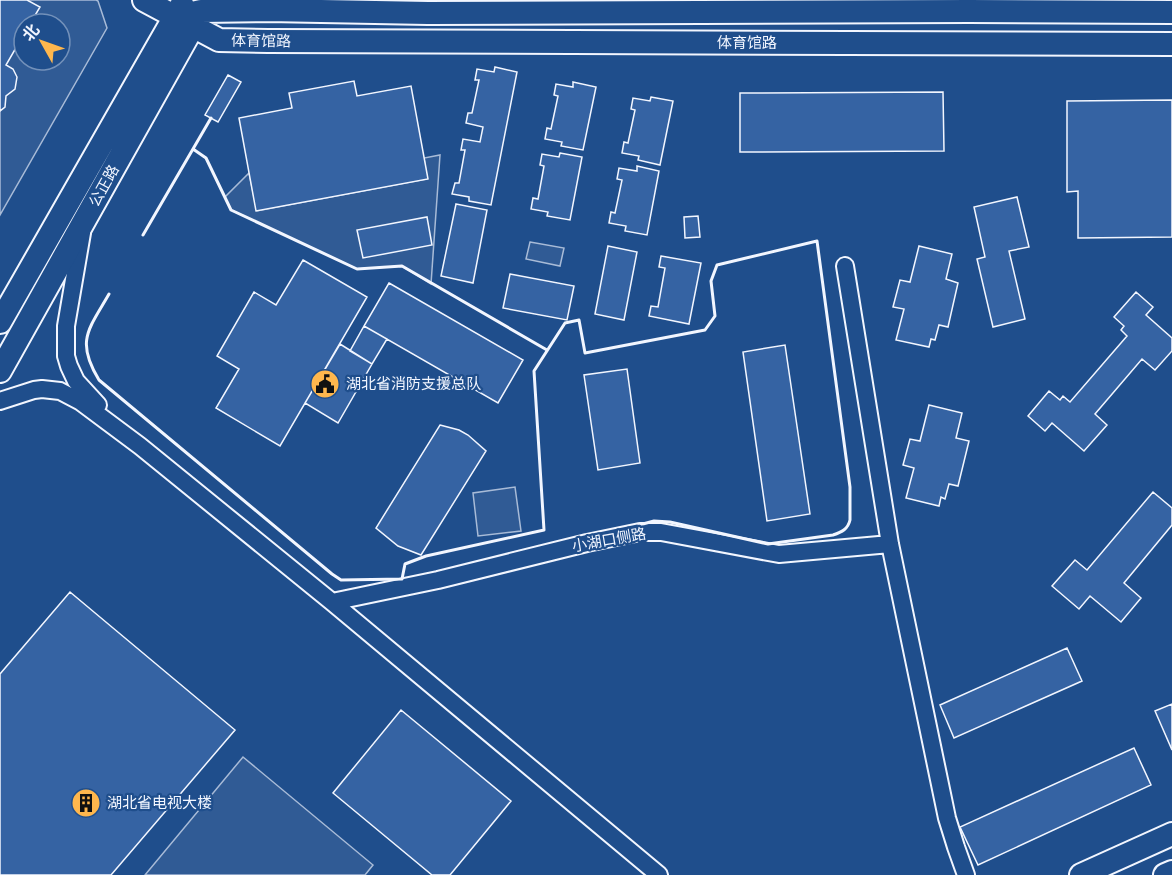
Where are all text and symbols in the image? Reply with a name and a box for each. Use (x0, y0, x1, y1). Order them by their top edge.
north arrow (12, 12, 72, 72)
text: 北 (18, 20, 44, 46)
street label: 体育馆路 (231, 30, 291, 52)
street label: 体育馆路 (717, 33, 777, 53)
street label: 公正路 (84, 161, 124, 211)
public building icon: 湖北省消防支援总队 (309, 368, 341, 400)
place label: 湖北省消防支援总队 (346, 374, 481, 394)
street label: 小湖口侧路 (570, 524, 648, 556)
building icon: 湖北省电视大楼 (70, 787, 102, 819)
place label: 湖北省电视大楼 (107, 793, 212, 813)

